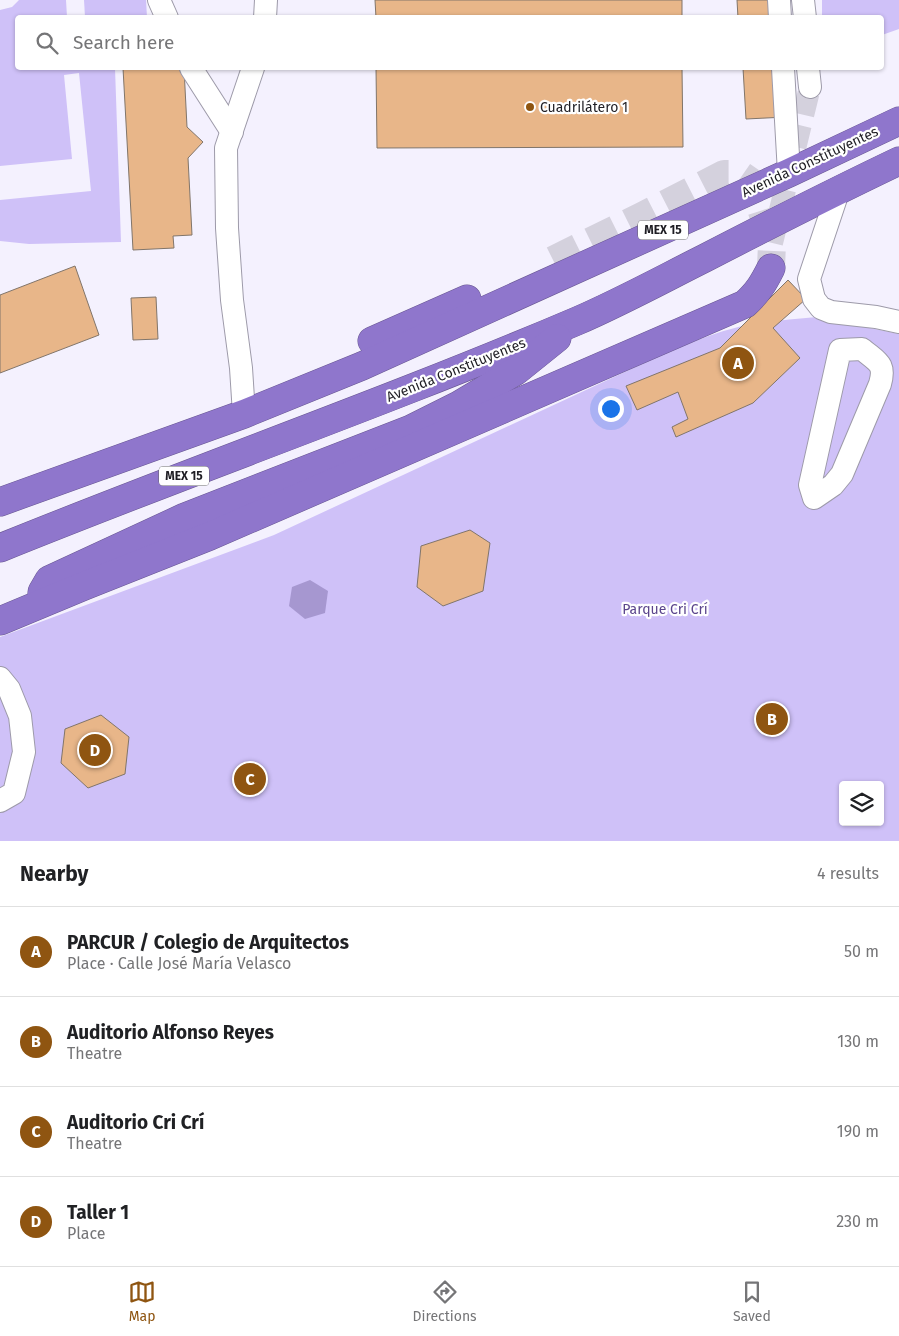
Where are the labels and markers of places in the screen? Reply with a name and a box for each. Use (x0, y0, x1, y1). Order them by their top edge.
place label: Cuadrilátero 1 (540, 99, 628, 116)
marker: Cuadrilátero 1 (524, 101, 536, 113)
pin: A (722, 344, 754, 382)
pin: B (756, 700, 788, 738)
pin: D (79, 731, 111, 769)
pin: C (234, 760, 266, 798)

